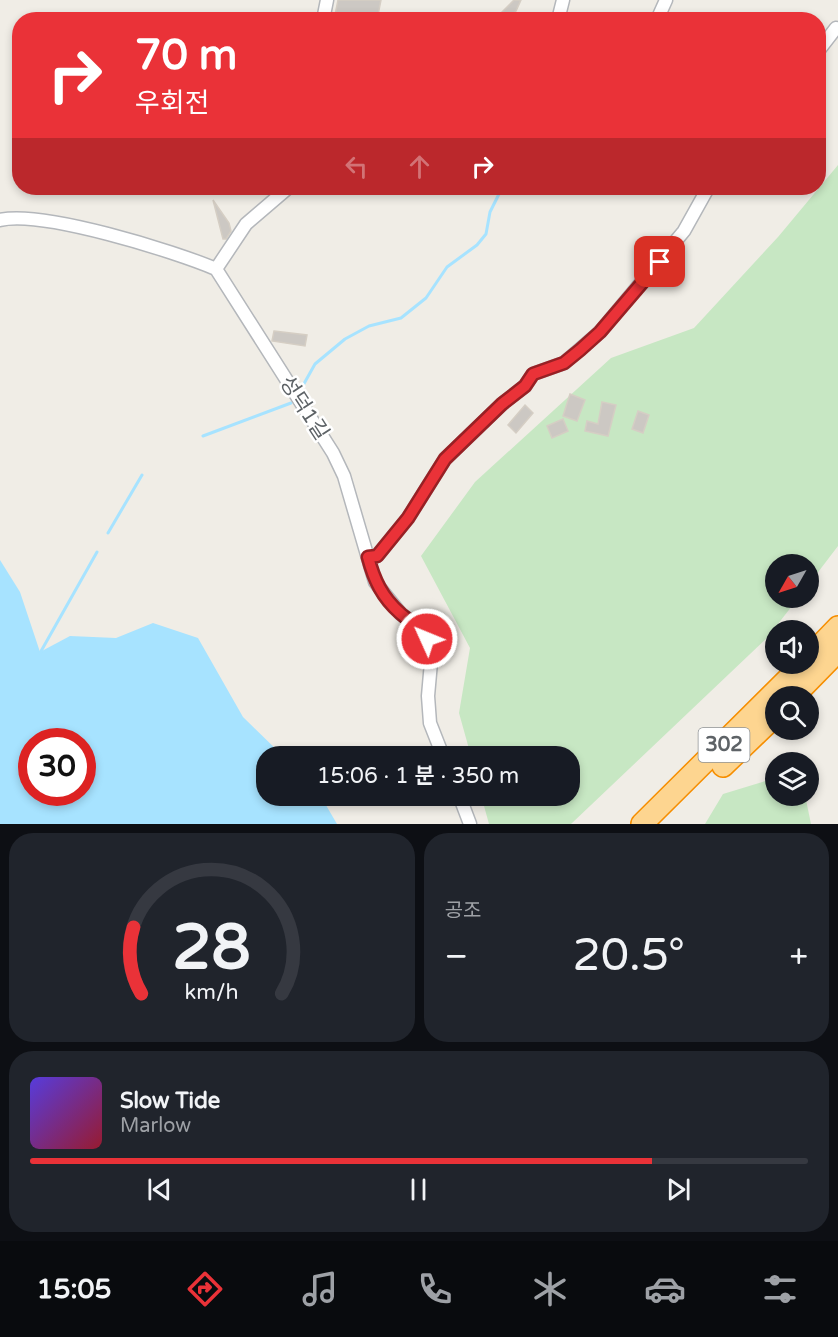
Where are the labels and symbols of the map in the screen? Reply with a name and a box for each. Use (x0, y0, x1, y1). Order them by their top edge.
pin (634, 236, 685, 287)
street label: 성덕1길 (274, 371, 334, 445)
north arrow (765, 554, 819, 608)
position arrow (395, 607, 459, 671)
speed limit sign: 30 (18, 728, 96, 806)
road number: 302 (698, 728, 750, 762)

